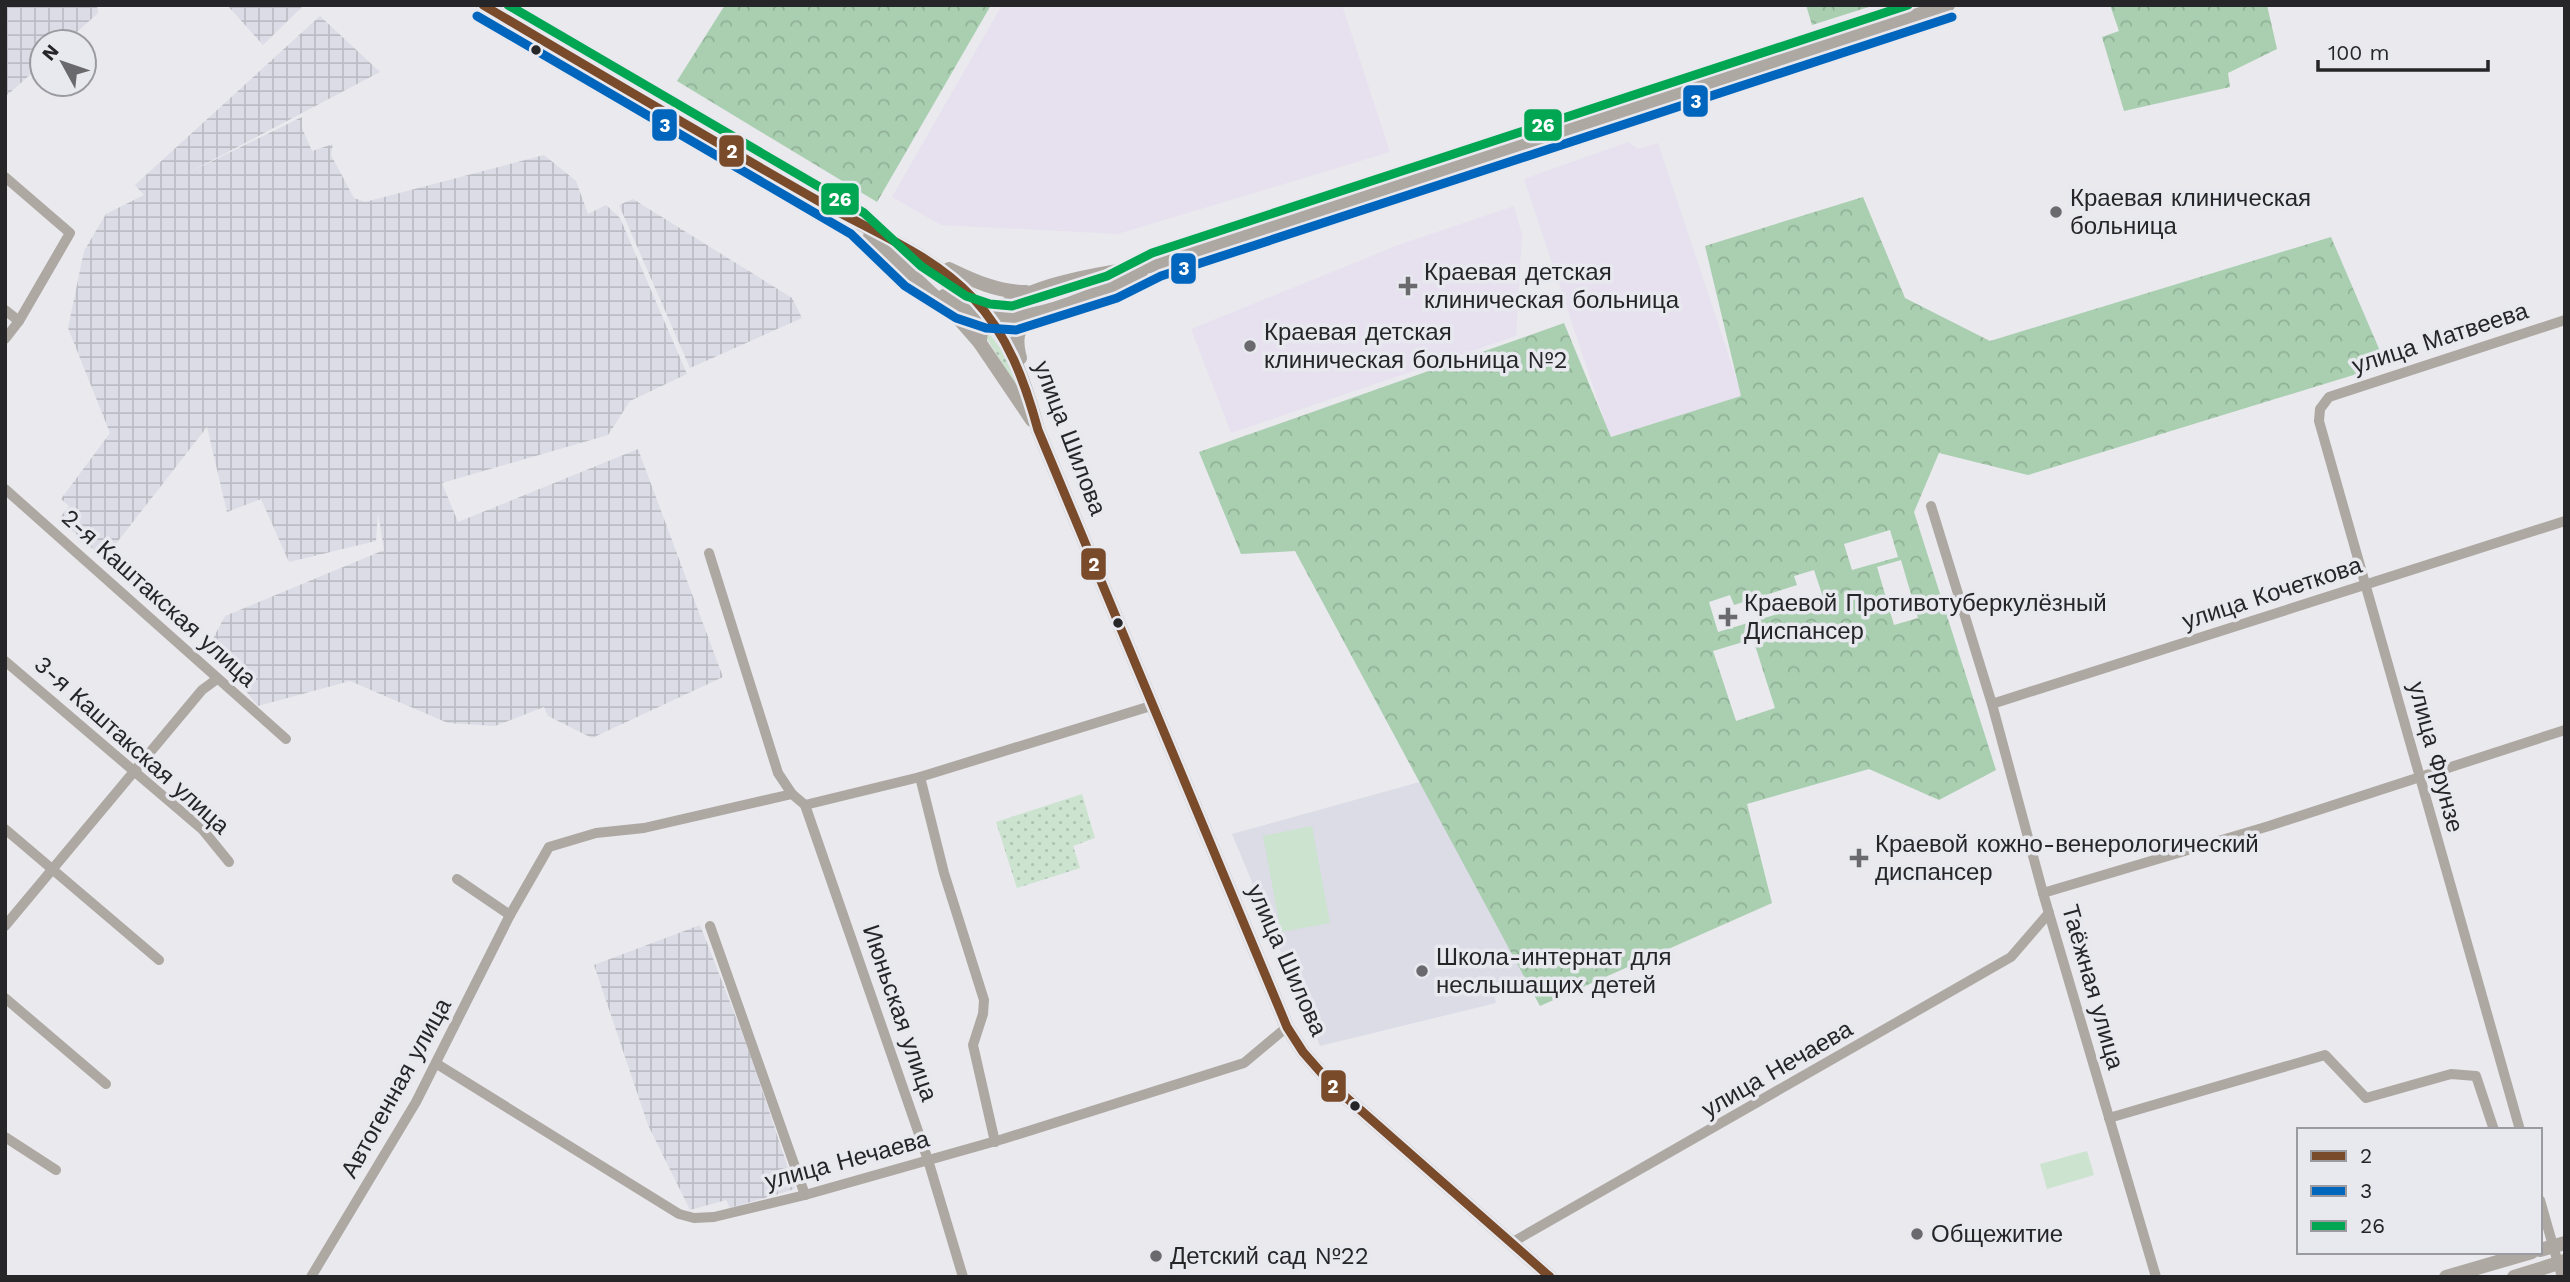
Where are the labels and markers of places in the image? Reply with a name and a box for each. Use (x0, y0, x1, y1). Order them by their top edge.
unlabelled marker (529, 43, 543, 57)
place label: Краевая клиническая больница (2070, 184, 2311, 240)
marker: Краевая клиническая больница (2048, 204, 2064, 220)
place label: Краевая детская клиническая больница (1424, 258, 1680, 314)
marker: Краевая детская клиническая больница (1398, 276, 1418, 296)
place label: Краевая детская клиническая больница №2 (1264, 318, 1568, 374)
marker: Краевая детская клиническая больница №2 (1242, 338, 1258, 354)
place label: Краевой Противотуберкулёзный Диспансер (1744, 589, 2107, 645)
marker: Краевой Противотуберкулёзный Диспансер (1718, 607, 1738, 627)
unlabelled marker (1111, 616, 1125, 630)
place label: Краевой кожно-венерологический диспансер (1875, 830, 2259, 886)
marker: Краевой кожно-венерологический диспансер (1849, 848, 1869, 868)
place label: Школа-интернат для неслышащих детей (1436, 943, 1672, 999)
marker: Школа-интернат для неслышащих детей (1414, 963, 1430, 979)
unlabelled marker (1348, 1099, 1362, 1113)
place label: Общежитие (1931, 1220, 2063, 1248)
marker: Общежитие (1909, 1226, 1925, 1242)
place label: Детский сад №22 (1170, 1242, 1369, 1270)
marker: Детский сад №22 (1148, 1248, 1164, 1264)

